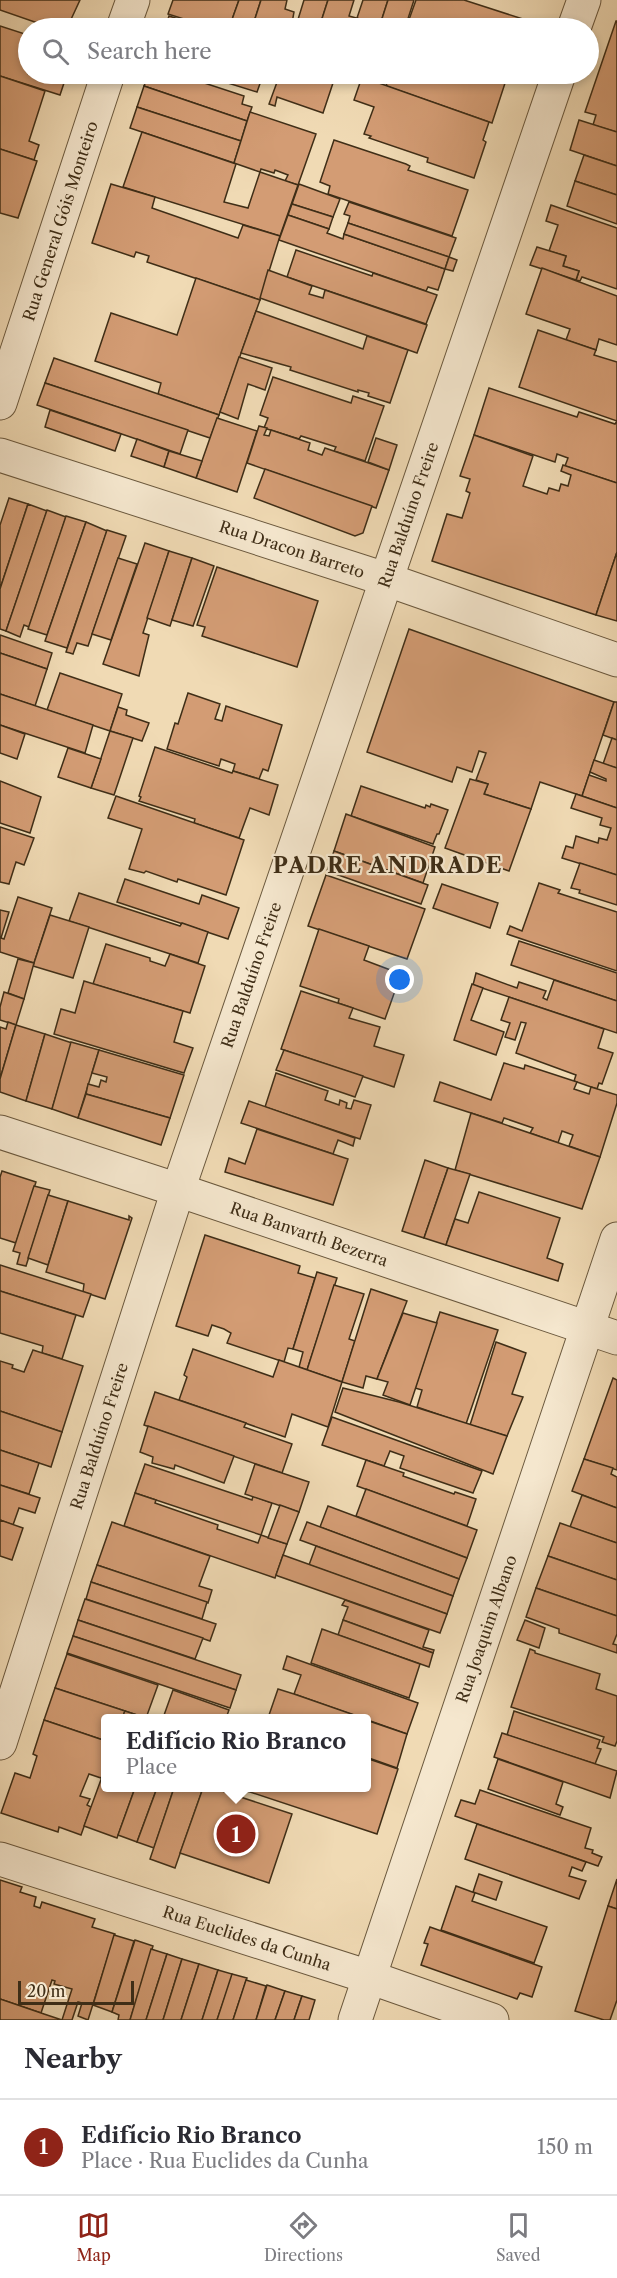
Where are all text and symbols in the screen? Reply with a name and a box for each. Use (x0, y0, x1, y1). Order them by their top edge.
search box (18, 18, 599, 84)
icon: search (39, 35, 72, 68)
text: Search here (87, 38, 212, 65)
street label: Rua General Góis Monteiro (18, 118, 102, 324)
street label: Rua Balduíno Freire (374, 439, 442, 591)
street label: Rua Dracon Barreto (217, 516, 368, 582)
district label: PADRE ANDRADE (273, 852, 503, 879)
street label: Rua Balduíno Freire (217, 899, 285, 1051)
your location (385, 965, 414, 994)
street label: Rua Banvarth Bezerra (227, 1198, 391, 1271)
street label: Rua Balduíno Freire (66, 1360, 132, 1512)
street label: Rua Joaquim Albano (451, 1552, 521, 1706)
popup (101, 1714, 371, 1792)
text: Edifício Rio Branco (126, 1728, 346, 1755)
text: Place (126, 1755, 177, 1779)
pin: 1 (216, 1812, 256, 1856)
street label: Rua Euclides da Cunha (160, 1901, 334, 1975)
scale bar (18, 1978, 134, 2006)
text: 20 m (27, 1981, 66, 2001)
text: Nearby (24, 2043, 122, 2075)
text: Edifício Rio Branco (81, 2122, 301, 2149)
text: 1 (39, 2135, 48, 2159)
text: 150 m (537, 2135, 593, 2159)
text: Place · Rua Euclides da Cunha (81, 2149, 368, 2173)
tab: Map (77, 2209, 111, 2265)
tab: Directions (264, 2209, 343, 2265)
tab: Saved (496, 2209, 540, 2265)

